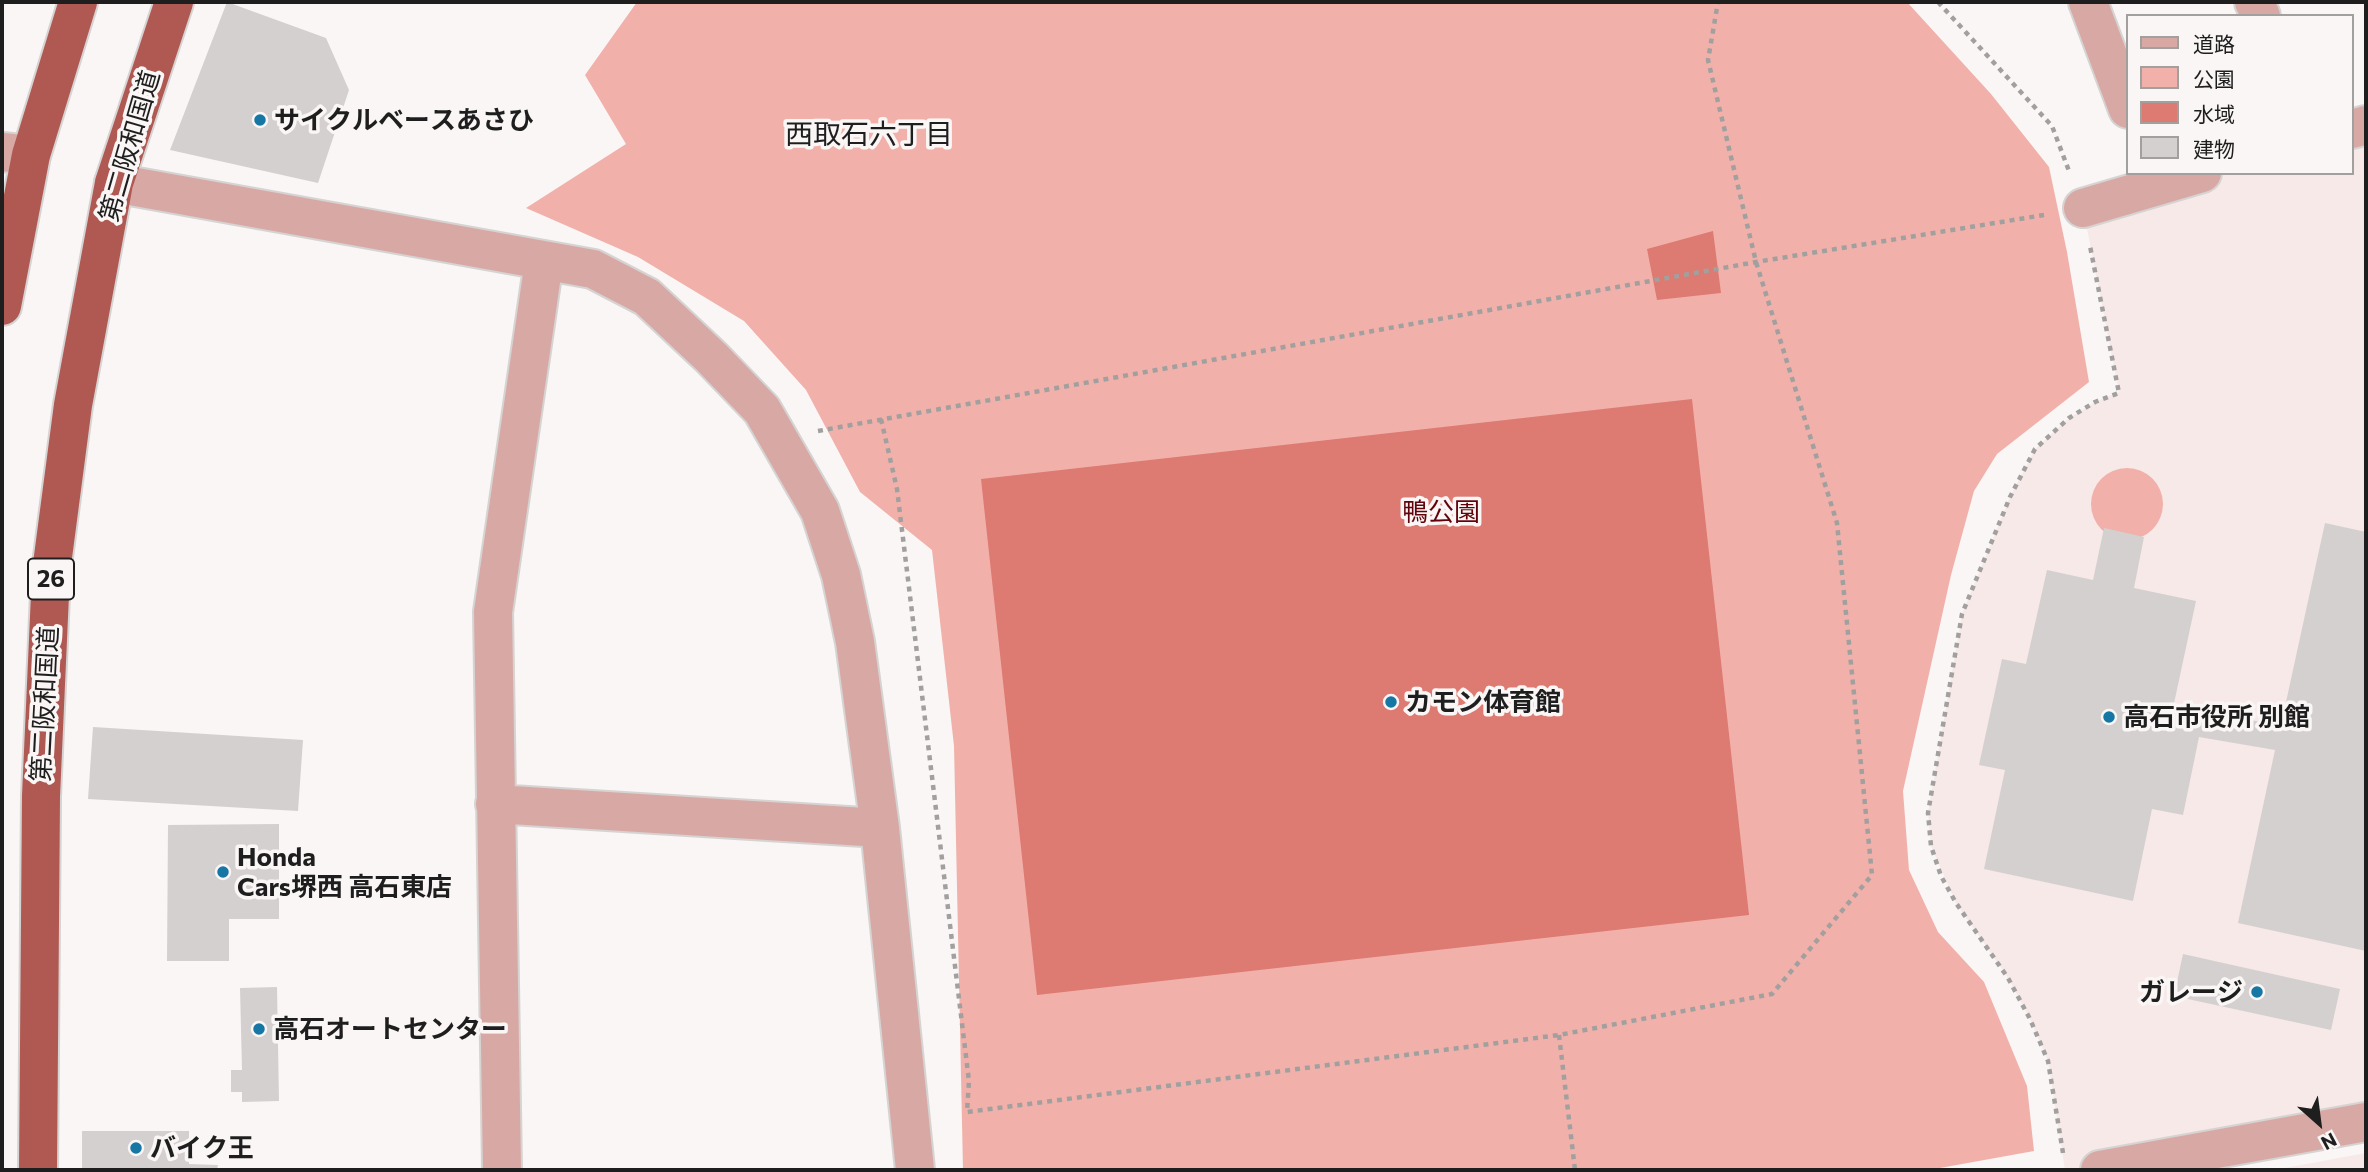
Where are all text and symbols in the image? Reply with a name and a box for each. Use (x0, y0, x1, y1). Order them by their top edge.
legend (2126, 14, 2354, 175)
text: 道路 (2193, 31, 2235, 56)
text: 公園 (2193, 66, 2235, 91)
street label: 第二阪和国道 (94, 67, 166, 225)
text: 水域 (2193, 101, 2235, 126)
place label: サイクルベースあさひ (274, 104, 534, 136)
marker: サイクルベースあさひ (252, 112, 268, 128)
district label: 西取石六丁目 (785, 118, 953, 152)
text: 建物 (2193, 136, 2235, 161)
park label: 鴨公園 (1402, 496, 1480, 528)
road number: 26 (28, 558, 74, 600)
street label: 第二阪和国道 (25, 625, 65, 783)
place label: カモン体育館 (1405, 686, 1561, 718)
marker: カモン体育館 (1383, 694, 1399, 710)
place label: 高石市役所 別館 (2123, 701, 2310, 733)
marker: 高石市役所 別館 (2101, 709, 2117, 725)
place label: Honda Cars堺西 高石東店 (237, 841, 452, 903)
marker: Honda Cars堺西 高石東店 (215, 864, 231, 880)
place label: ガレージ (2139, 976, 2243, 1008)
marker: ガレージ (2249, 984, 2265, 1000)
place label: 高石オートセンター (273, 1013, 507, 1045)
marker: 高石オートセンター (251, 1021, 267, 1037)
north arrow (2284, 1088, 2354, 1158)
text: N (2317, 1128, 2341, 1155)
place label: バイク王 (150, 1132, 254, 1164)
marker: バイク王 (128, 1140, 144, 1156)

